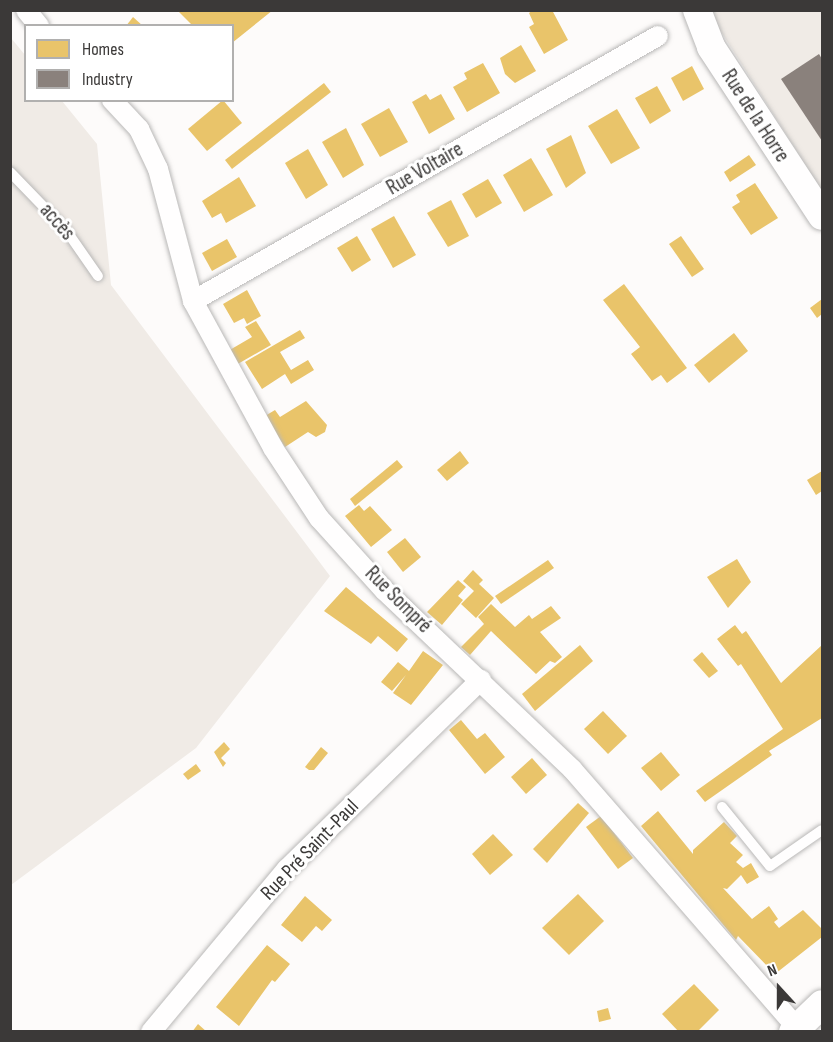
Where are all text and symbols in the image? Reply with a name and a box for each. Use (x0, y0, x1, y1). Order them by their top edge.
legend (24, 24, 234, 102)
text: Homes (82, 39, 124, 60)
street label: Rue de la Horre (716, 65, 794, 167)
text: Industry (82, 69, 133, 90)
street label: Rue Voltaire (382, 137, 468, 201)
street label: accès (34, 198, 80, 246)
street label: Rue Sompré (359, 561, 437, 639)
street label: Rue Pré Saint-Paul (256, 794, 364, 906)
north arrow (749, 958, 809, 1018)
text: N (765, 960, 780, 981)

